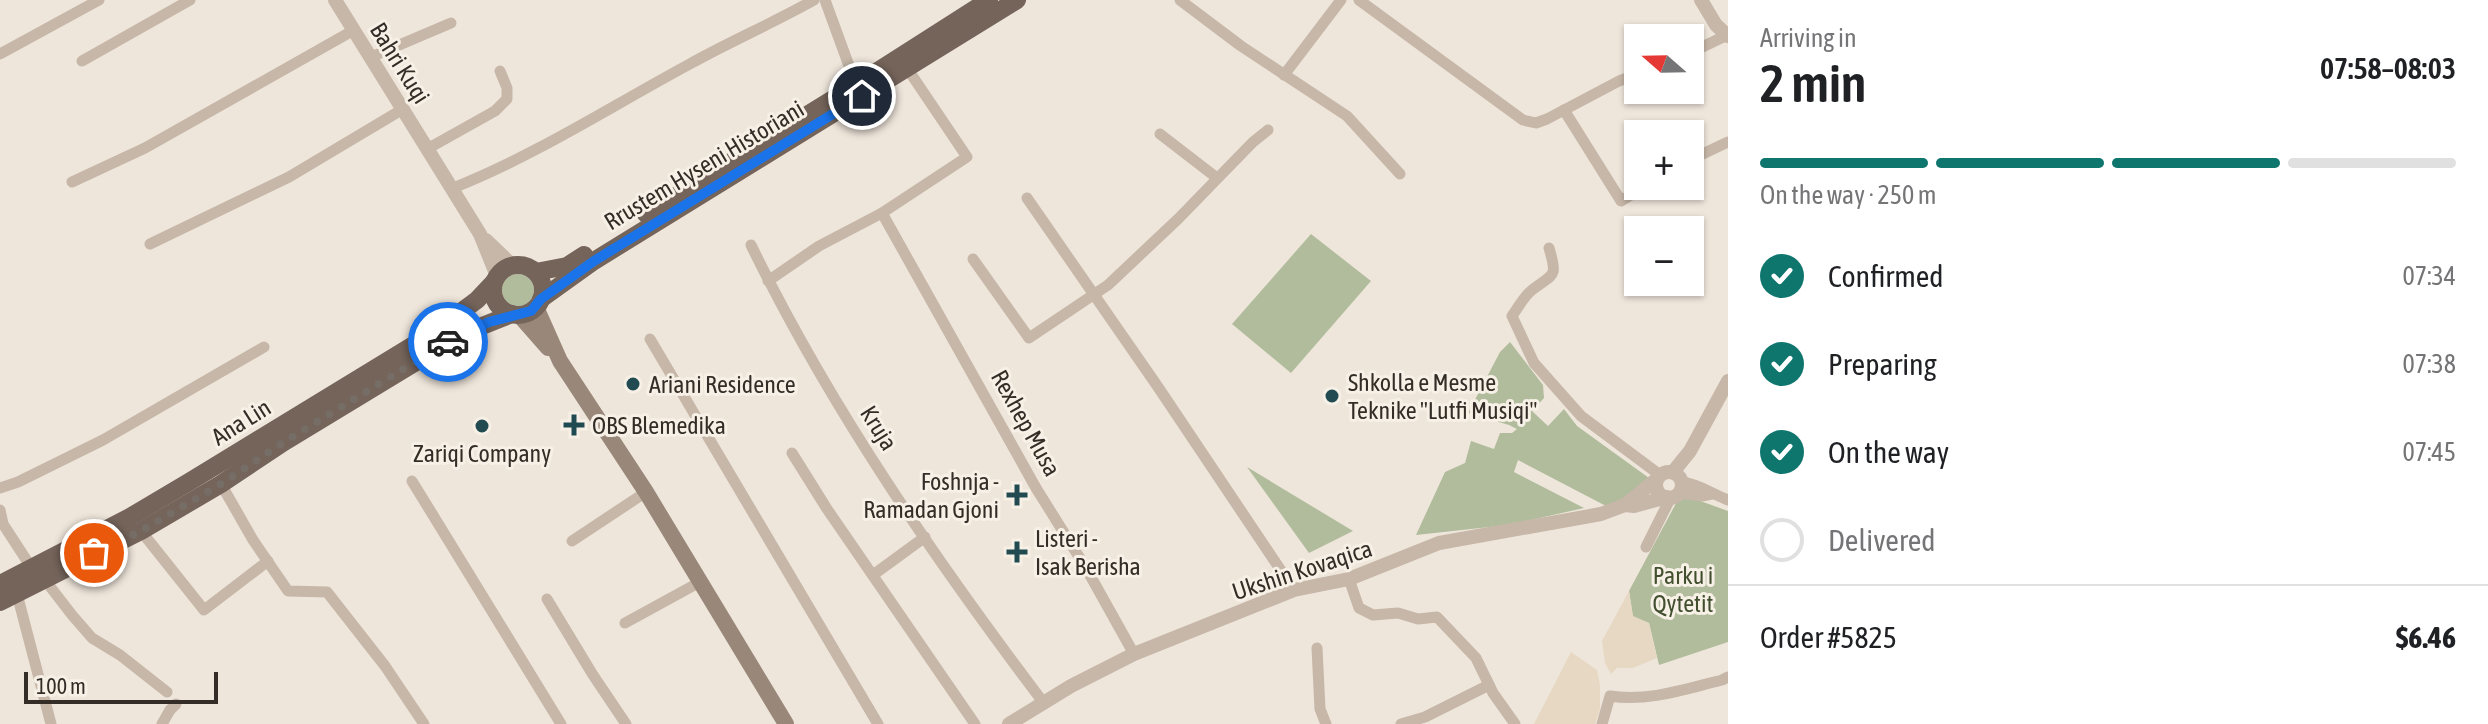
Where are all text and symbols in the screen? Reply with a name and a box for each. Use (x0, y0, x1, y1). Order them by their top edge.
street label: Bahri Kuqi (365, 18, 435, 108)
text: Arriving in (1760, 23, 1857, 53)
north arrow (1624, 24, 1704, 104)
map controls (1624, 24, 1704, 296)
text: 07:58–08:03 (2320, 51, 2456, 85)
text: 2 min (1760, 53, 1866, 113)
pin (828, 62, 896, 130)
icon: home (840, 74, 884, 118)
street label: Rrustem Hyseni Historiani (599, 95, 809, 235)
button: + (1624, 120, 1704, 200)
text: On the way · 250 m (1760, 180, 1937, 210)
button: − (1624, 216, 1704, 296)
icon: check (1760, 254, 1804, 298)
text: Confirmed (1828, 259, 1943, 293)
text: 07:34 (2402, 261, 2456, 291)
courier (408, 302, 488, 382)
icon: car (426, 320, 470, 364)
icon: check (1760, 342, 1804, 386)
text: Preparing (1828, 347, 1937, 381)
text: 07:38 (2402, 349, 2456, 379)
street label: Rexhep Musa (986, 365, 1066, 481)
place label: Shkolla e Mesme Teknike "Lutfi Musiqi" (1348, 369, 1538, 424)
place label: Ariani Residence (649, 371, 796, 398)
marker: Ariani Residence (624, 375, 642, 393)
marker: Shkolla e Mesme Teknike "Lutfi Musiqi" (1323, 387, 1341, 405)
street label: Ana Lin (207, 394, 275, 450)
street label: Kruja (855, 401, 903, 455)
place label: OBS Blemedika (592, 412, 726, 439)
marker: OBS Blemedika (563, 414, 585, 436)
marker: Zariqi Company (473, 417, 491, 435)
icon: check (1760, 430, 1804, 474)
text: On the way (1828, 435, 1949, 469)
text: 07:45 (2402, 437, 2456, 467)
place label: Zariqi Company (413, 440, 551, 467)
place label: Foshnja - Ramadan Gjoni (863, 468, 999, 523)
marker: Foshnja - Ramadan Gjoni (1006, 484, 1028, 506)
pin (60, 519, 128, 587)
text: Delivered (1828, 523, 1936, 557)
place label: Listeri - Isak Berisha (1035, 525, 1141, 580)
icon: bag (72, 531, 116, 575)
street label: Ukshin Kovaqica (1229, 535, 1375, 605)
marker: Listeri - Isak Berisha (1006, 541, 1028, 563)
park label: Parku i Qytetit (1653, 562, 1713, 617)
text: Order #5825 (1760, 620, 1897, 654)
text: $6.46 (2396, 620, 2456, 654)
scale bar (24, 668, 218, 704)
text: 100 m (36, 673, 86, 699)

